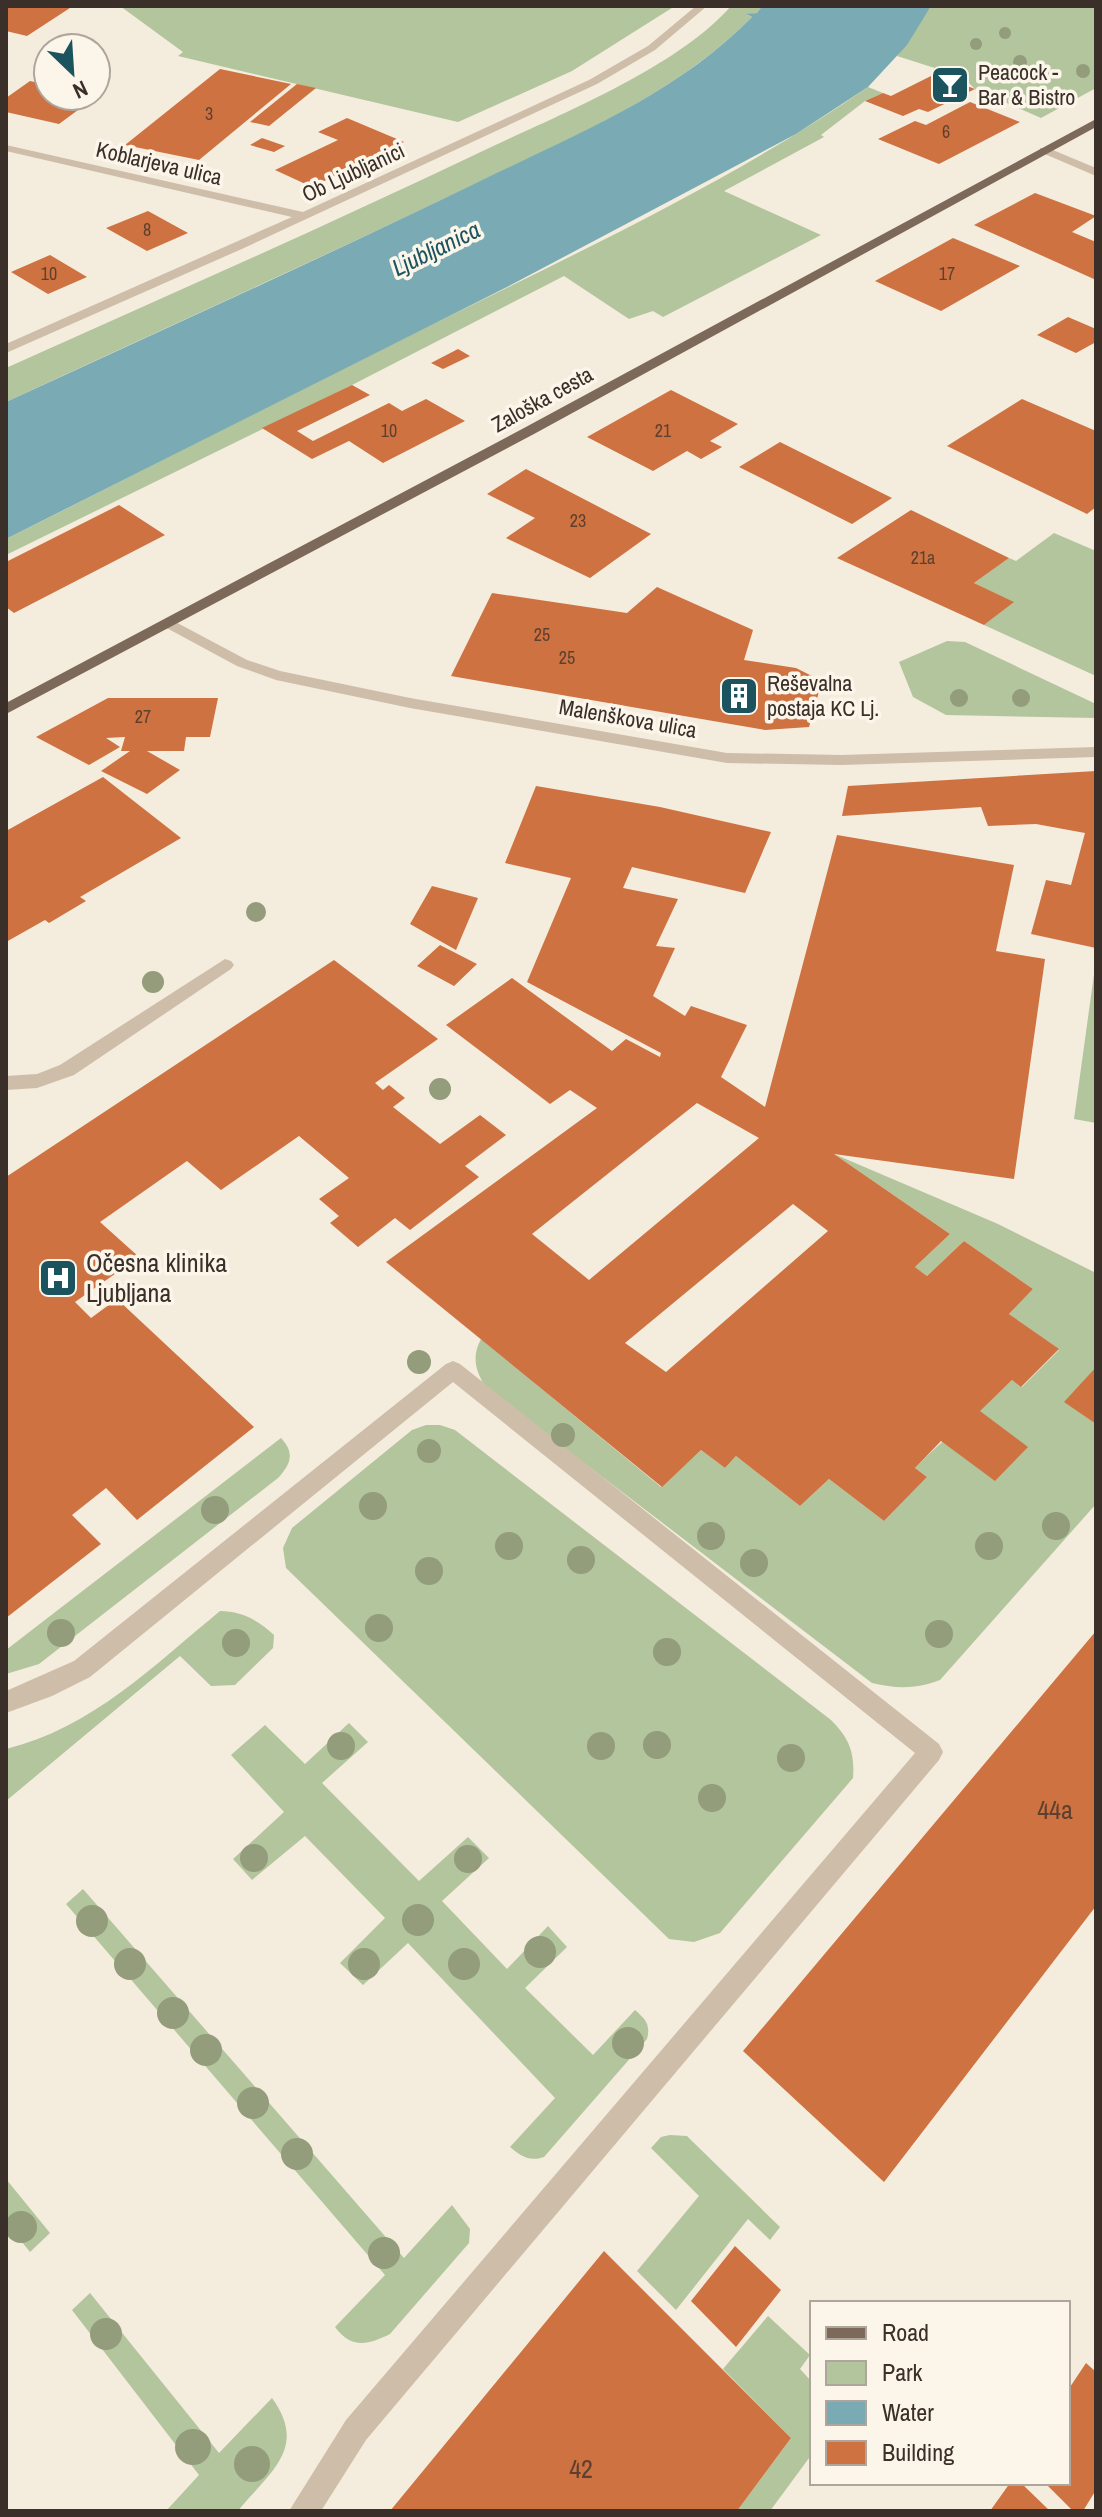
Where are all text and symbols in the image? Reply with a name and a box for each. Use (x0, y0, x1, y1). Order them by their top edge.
north arrow (32, 32, 112, 112)
place label: Peacock - Bar & Bistro (978, 57, 1075, 112)
bar icon: Peacock - Bar & Bistro (929, 64, 971, 106)
text: N (68, 74, 93, 106)
house number: 3 (205, 101, 213, 126)
house number: 6 (942, 119, 950, 144)
street label: Koblarjeva ulica (93, 134, 225, 192)
street label: Ob Ljubljanici (297, 135, 409, 209)
water label: Ljubljanica (386, 213, 485, 283)
house number: 8 (143, 217, 151, 242)
house number: 10 (41, 261, 57, 286)
house number: 17 (939, 261, 955, 286)
street label: Zaloška cesta (486, 359, 598, 439)
house number: 10 (381, 418, 397, 443)
house number: 21 (655, 418, 672, 443)
house number: 23 (570, 508, 586, 533)
house number: 21a (911, 545, 935, 570)
house number: 25 (534, 622, 550, 647)
house number: 25 (559, 645, 575, 670)
place label: Reševalna postaja KC Lj. (767, 668, 879, 723)
building icon: Reševalna postaja KC Lj. (718, 675, 760, 717)
street label: Malenškova ulica (557, 691, 699, 745)
house number: 27 (135, 704, 151, 729)
place label: Očesna klinika Ljubljana (86, 1245, 227, 1310)
hospital icon: Očesna klinika Ljubljana (37, 1257, 79, 1299)
house number: 44a (1037, 1792, 1073, 1827)
legend (810, 2301, 1070, 2485)
text: Road (882, 2316, 929, 2348)
text: Park (882, 2356, 923, 2388)
text: Water (882, 2396, 934, 2428)
text: Building (882, 2436, 954, 2468)
house number: 42 (569, 2451, 593, 2486)

